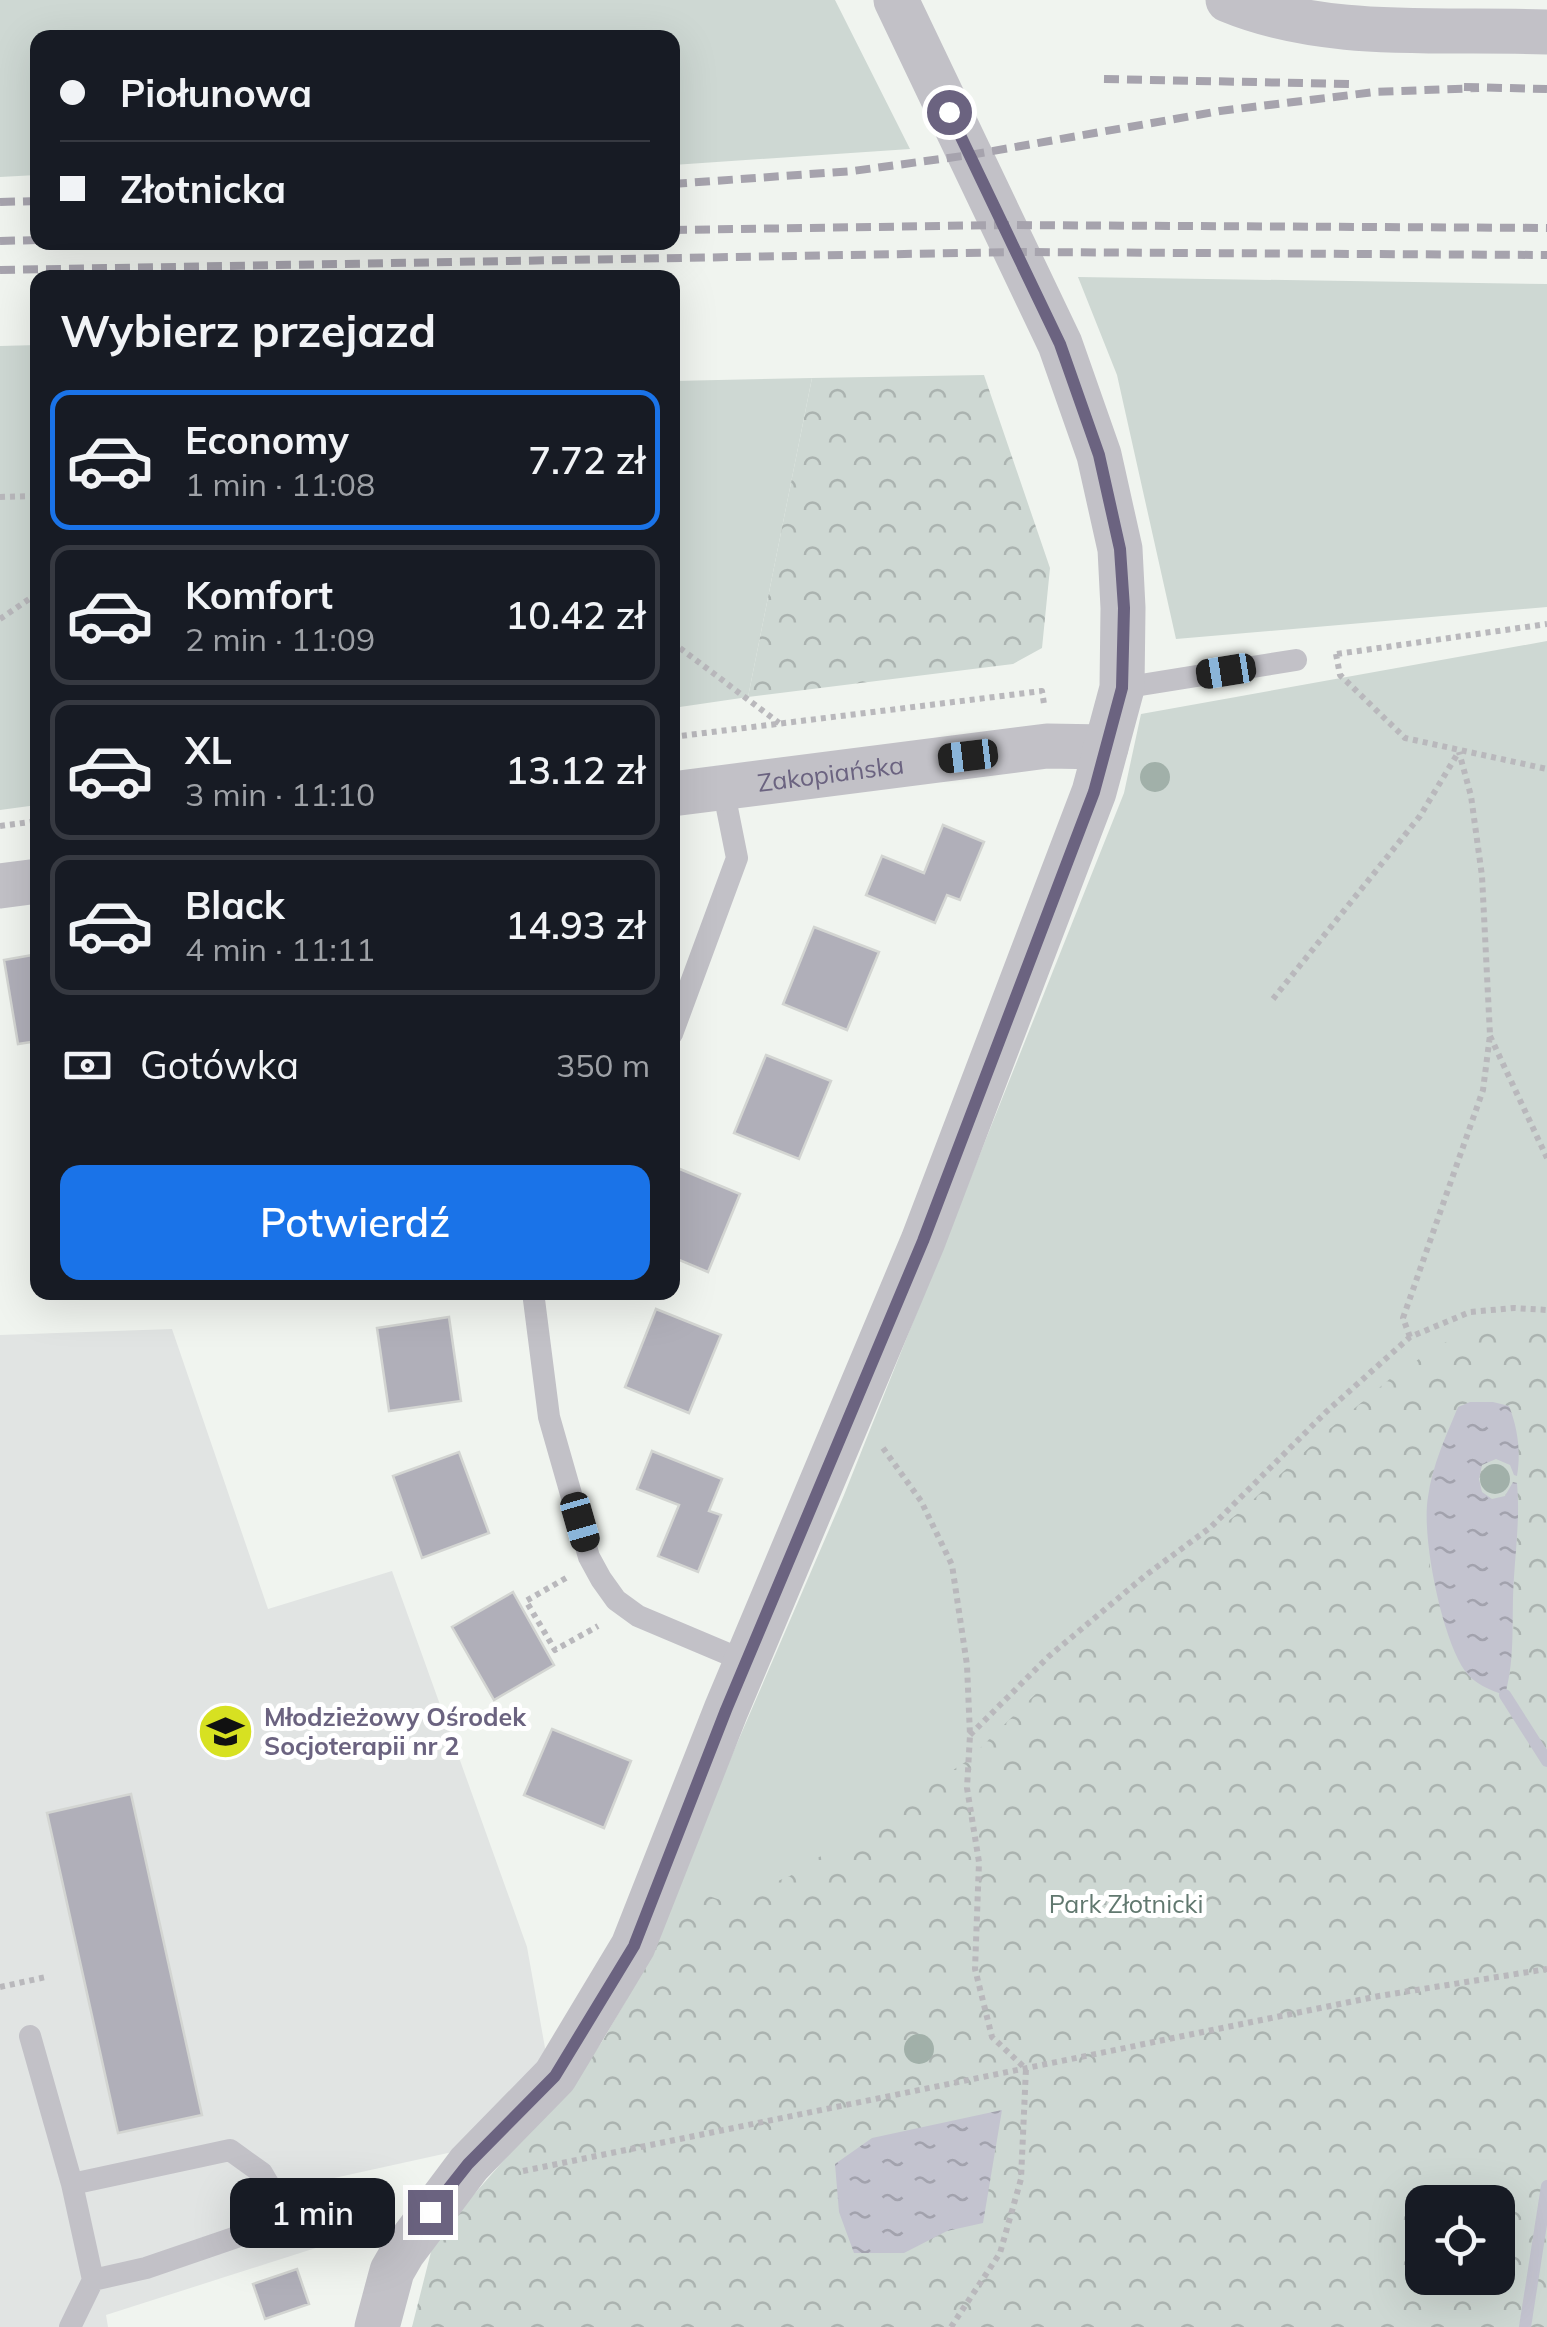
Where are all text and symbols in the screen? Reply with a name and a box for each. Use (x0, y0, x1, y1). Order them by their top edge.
text: Piołunowa (120, 69, 312, 117)
route start (927, 90, 972, 135)
text: Złotnicka (120, 165, 286, 213)
text: Wybierz przejazd (60, 302, 436, 358)
icon: car (65, 415, 155, 505)
text: Economy (185, 416, 349, 464)
text: 7.72 zł (528, 436, 645, 484)
text: 1 min · 11:08 (185, 464, 375, 504)
icon: car (65, 570, 155, 660)
text: Komfort (185, 571, 333, 619)
text: 10.42 zł (505, 591, 645, 639)
text: 2 min · 11:09 (185, 619, 375, 659)
car (1194, 651, 1258, 691)
icon: car (65, 725, 155, 815)
text: XL (185, 726, 232, 774)
car (936, 737, 1000, 775)
text: 13.12 zł (505, 746, 645, 794)
street label: Zakopiańska (756, 748, 906, 798)
text: 3 min · 11:10 (185, 774, 375, 814)
icon: car (65, 880, 155, 970)
text: Black (185, 881, 285, 929)
text: 14.93 zł (505, 901, 645, 949)
text: 4 min · 11:11 (185, 929, 375, 969)
icon: cash (60, 1038, 115, 1093)
text: Gotówka (140, 1041, 299, 1089)
text: 350 m (556, 1045, 650, 1085)
button: Potwierdź (60, 1165, 650, 1280)
car (557, 1489, 603, 1555)
school or university icon: Młodzieżowy Ośrodek Socjoterapii nr 2 (195, 1701, 255, 1761)
place label: Młodzieżowy Ośrodek Socjoterapii nr 2 (264, 1701, 527, 1761)
park label: Park Złotnicki (1049, 1888, 1203, 1919)
callout: 1 min (230, 2177, 395, 2247)
map controls (1405, 2185, 1515, 2295)
button: locate (1405, 2185, 1515, 2295)
route end (408, 2190, 453, 2235)
text: 1 min (271, 2193, 354, 2233)

